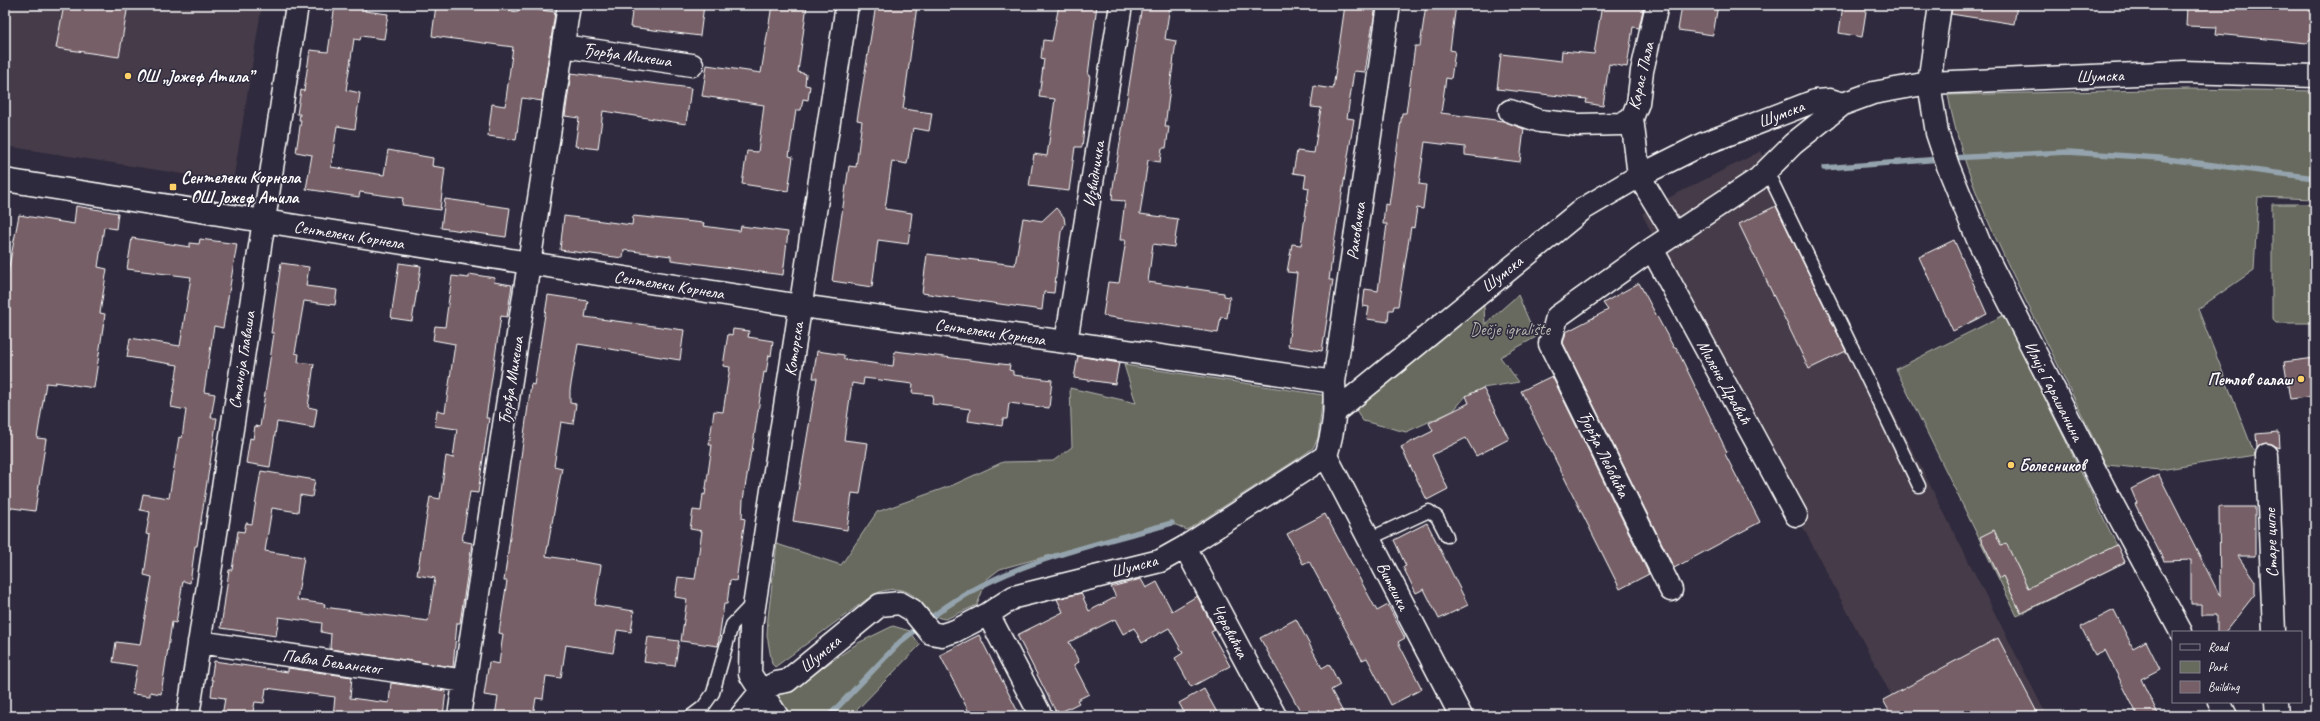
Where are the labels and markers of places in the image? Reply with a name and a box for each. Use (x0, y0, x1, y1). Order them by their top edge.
place label: ОШ „Јожеф Атила” (136, 66, 257, 87)
marker: ОШ „Јожеф Атила” (123, 71, 133, 81)
place label: Сентелеки Корнела - ОШ Јожеф Атила (181, 167, 302, 208)
marker: Сентелеки Корнела - ОШ Јожеф Атила (168, 182, 178, 192)
place label: Петлов салаш (2207, 369, 2294, 390)
marker: Петлов салаш (2296, 374, 2306, 384)
place label: Болесников (2019, 455, 2089, 476)
marker: Болесников (2006, 460, 2016, 470)

